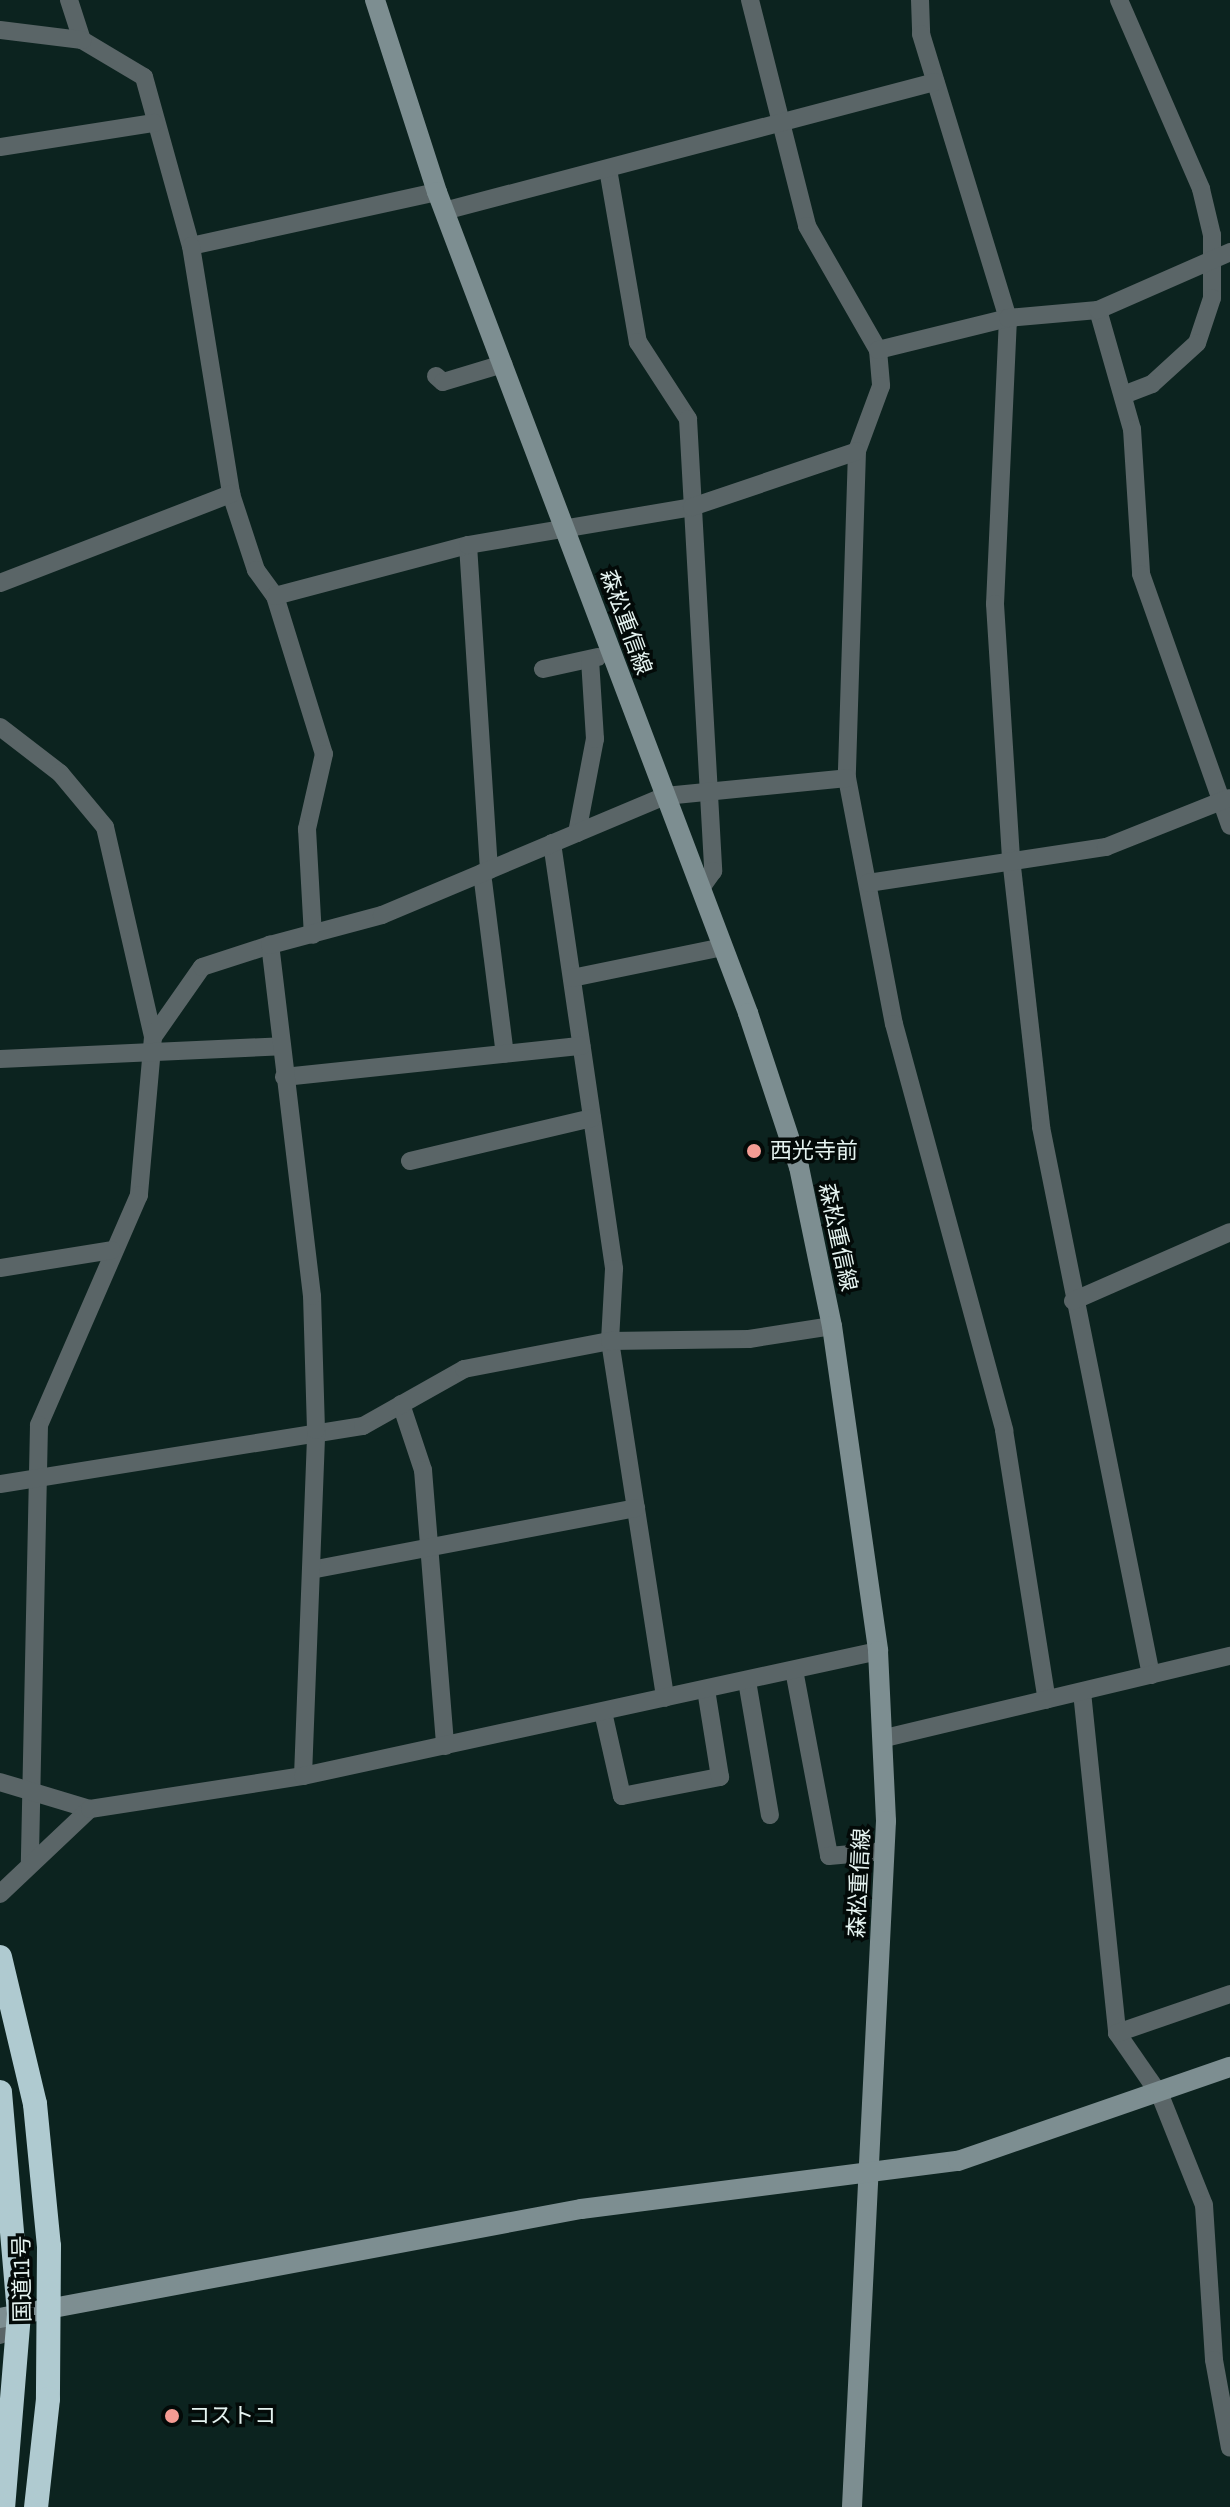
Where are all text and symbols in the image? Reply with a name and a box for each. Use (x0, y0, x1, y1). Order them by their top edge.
street label: 森松重信線 (595, 566, 657, 678)
place label: 西光寺前 (770, 1138, 858, 1164)
marker: 西光寺前 (745, 1142, 763, 1160)
street label: 森松重信線 (814, 1180, 862, 1294)
street label: 森松重信線 (843, 1827, 875, 1939)
street label: 国道11号 (8, 2235, 36, 2323)
place label: コストコ (188, 2403, 276, 2429)
marker: コストコ (163, 2407, 181, 2425)

